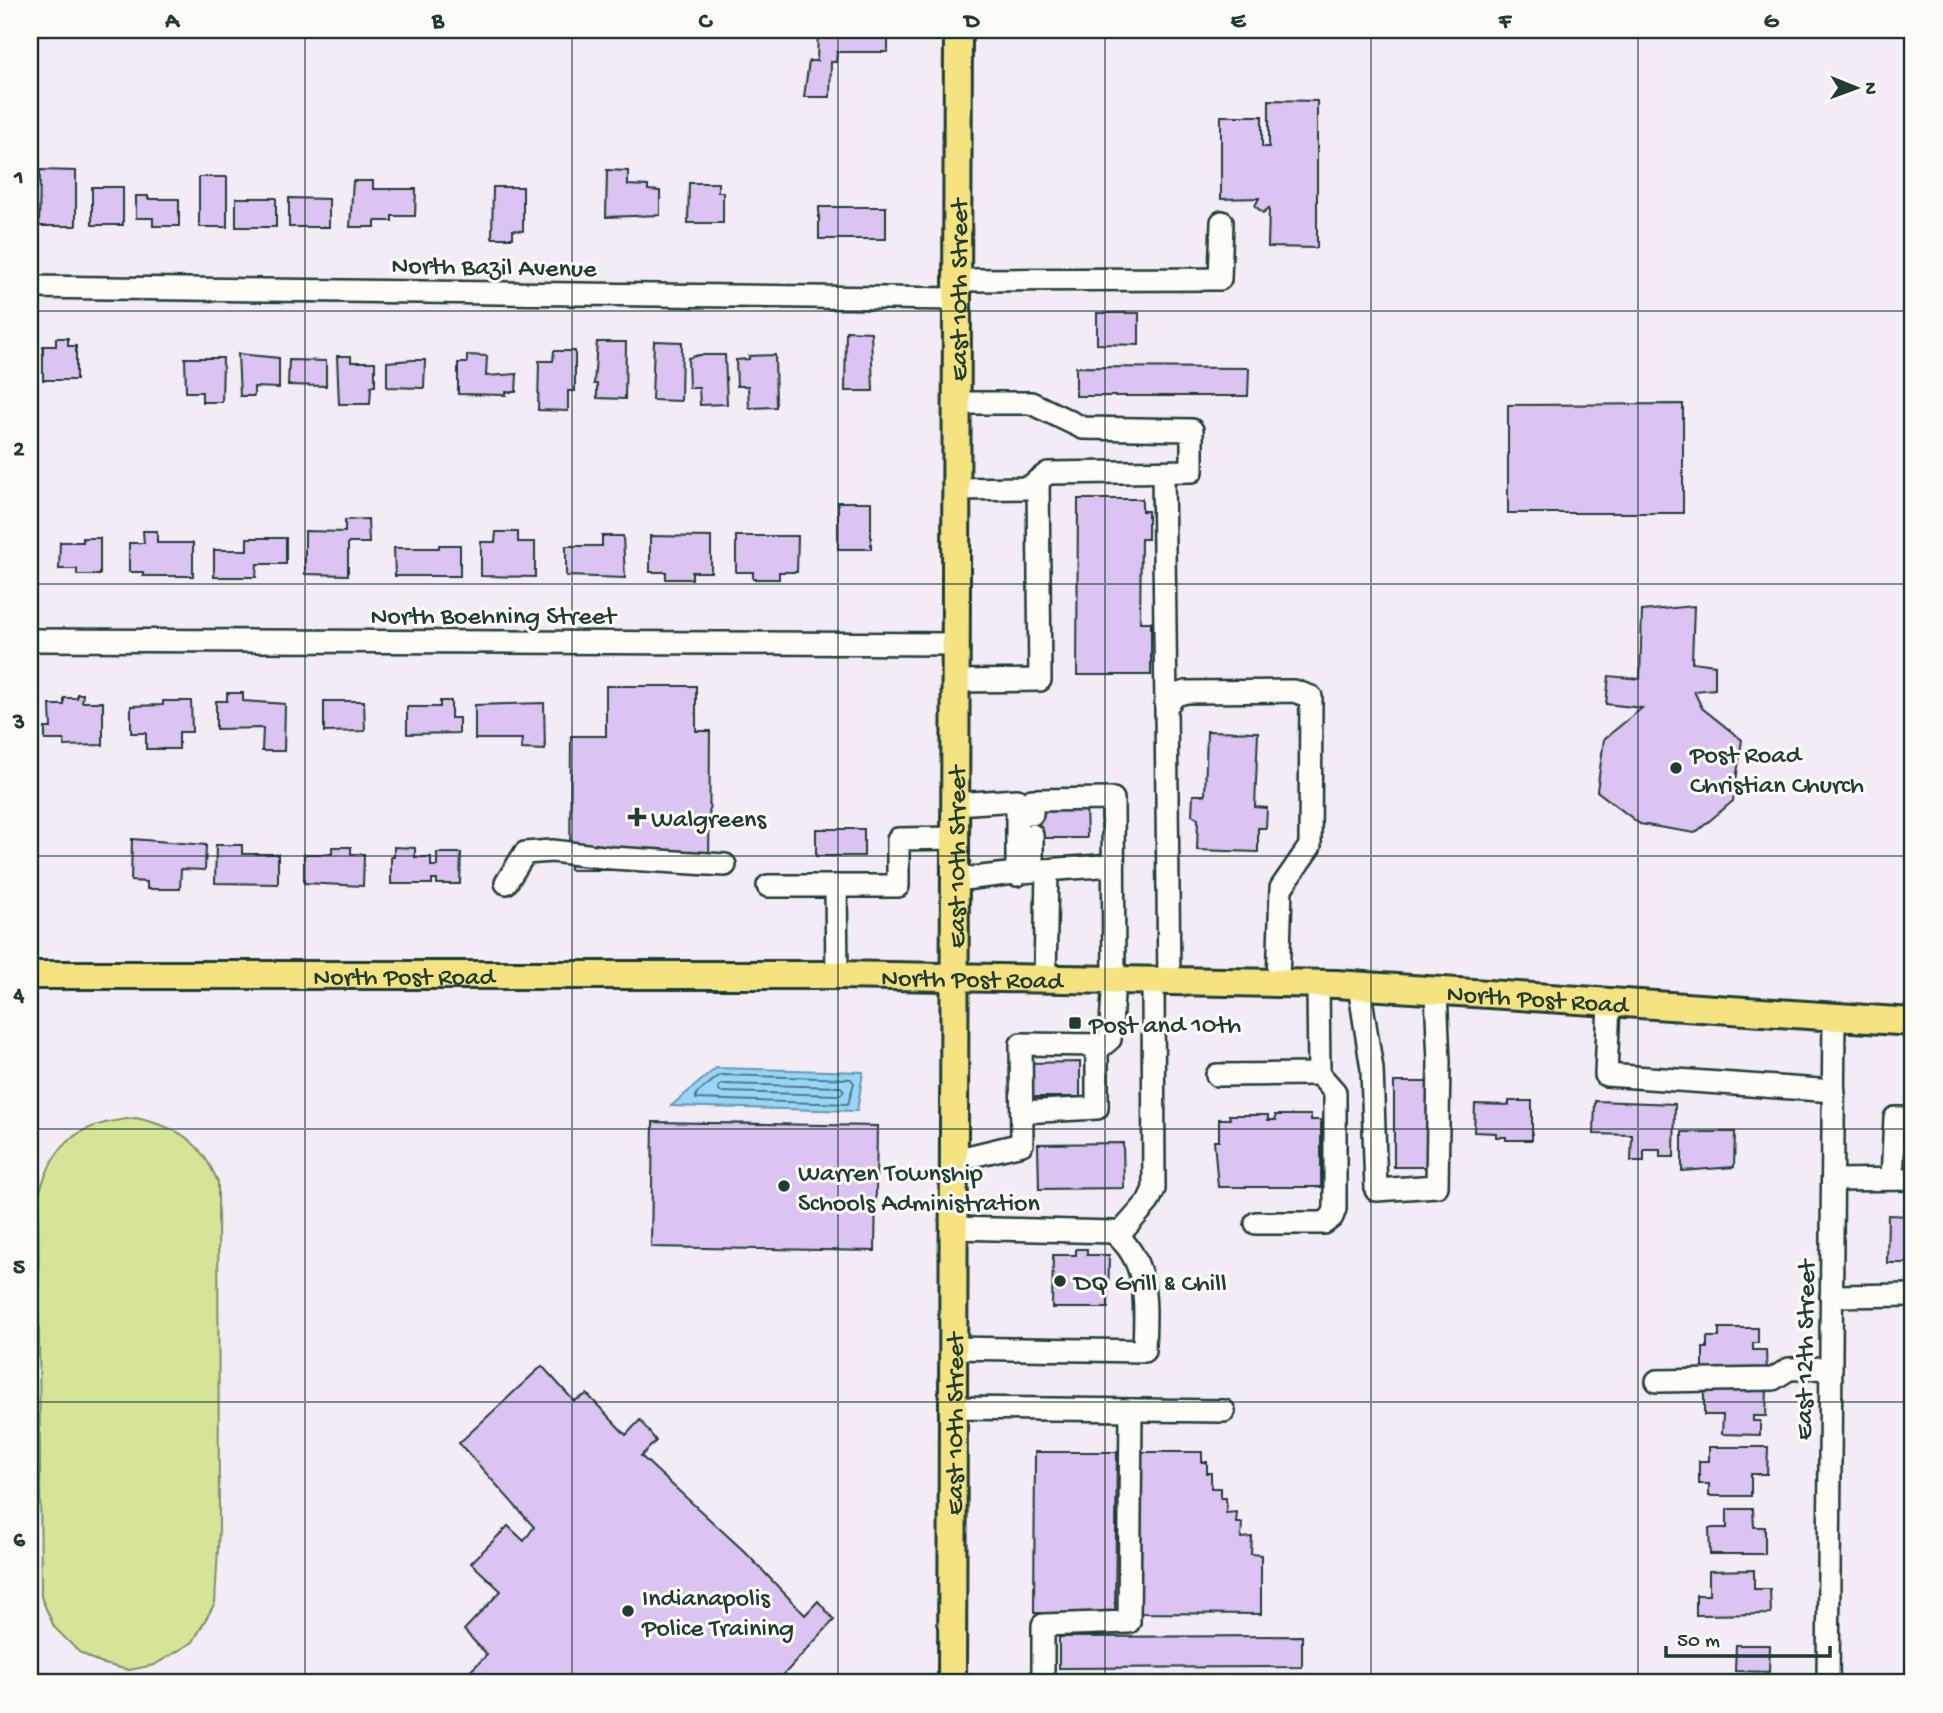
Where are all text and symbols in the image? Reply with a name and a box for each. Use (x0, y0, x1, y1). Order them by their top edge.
text: A (164, 9, 180, 36)
text: B (431, 9, 445, 36)
text: C (699, 9, 714, 36)
text: D (963, 9, 981, 36)
text: E (1231, 9, 1247, 36)
text: F (1498, 9, 1513, 36)
text: G (1764, 9, 1780, 36)
north arrow (1820, 52, 1890, 122)
text: N (1858, 82, 1881, 95)
text: 1 (13, 165, 24, 192)
street label: East 10th Street (946, 196, 977, 381)
street label: North Bazil Avenue (391, 252, 597, 287)
text: 2 (13, 437, 25, 464)
street label: North Boehning Street (370, 603, 618, 634)
text: 3 (12, 710, 25, 737)
place label: Post Road Christian Church (1689, 742, 1864, 803)
marker: Post Road Christian Church (1668, 760, 1684, 776)
street label: East 10th Street (944, 763, 975, 948)
place label: Walgreens (651, 806, 767, 837)
marker: Walgreens (629, 809, 645, 825)
street label: North Post Road (313, 964, 497, 995)
street label: North Post Road (881, 965, 1065, 999)
street label: North Post Road (1446, 980, 1631, 1023)
text: 4 (13, 983, 25, 1010)
place label: Post and 10th (1088, 1012, 1241, 1043)
marker: Post and 10th (1067, 1015, 1083, 1031)
place label: Warren Township Schools Administration (798, 1160, 1041, 1221)
marker: Warren Township Schools Administration (776, 1178, 792, 1194)
text: 5 (13, 1255, 25, 1282)
street label: East 12th Street (1790, 1257, 1825, 1440)
place label: DQ Grill & Chill (1072, 1270, 1227, 1301)
marker: DQ Grill & Chill (1052, 1273, 1068, 1289)
street label: East 10th Street (942, 1330, 973, 1515)
text: 6 (13, 1528, 26, 1555)
place label: Indianapolis Police Training (641, 1585, 794, 1646)
marker: Indianapolis Police Training (620, 1603, 636, 1619)
scale bar (1666, 1615, 1831, 1659)
text: 50 m (1677, 1630, 1720, 1655)

